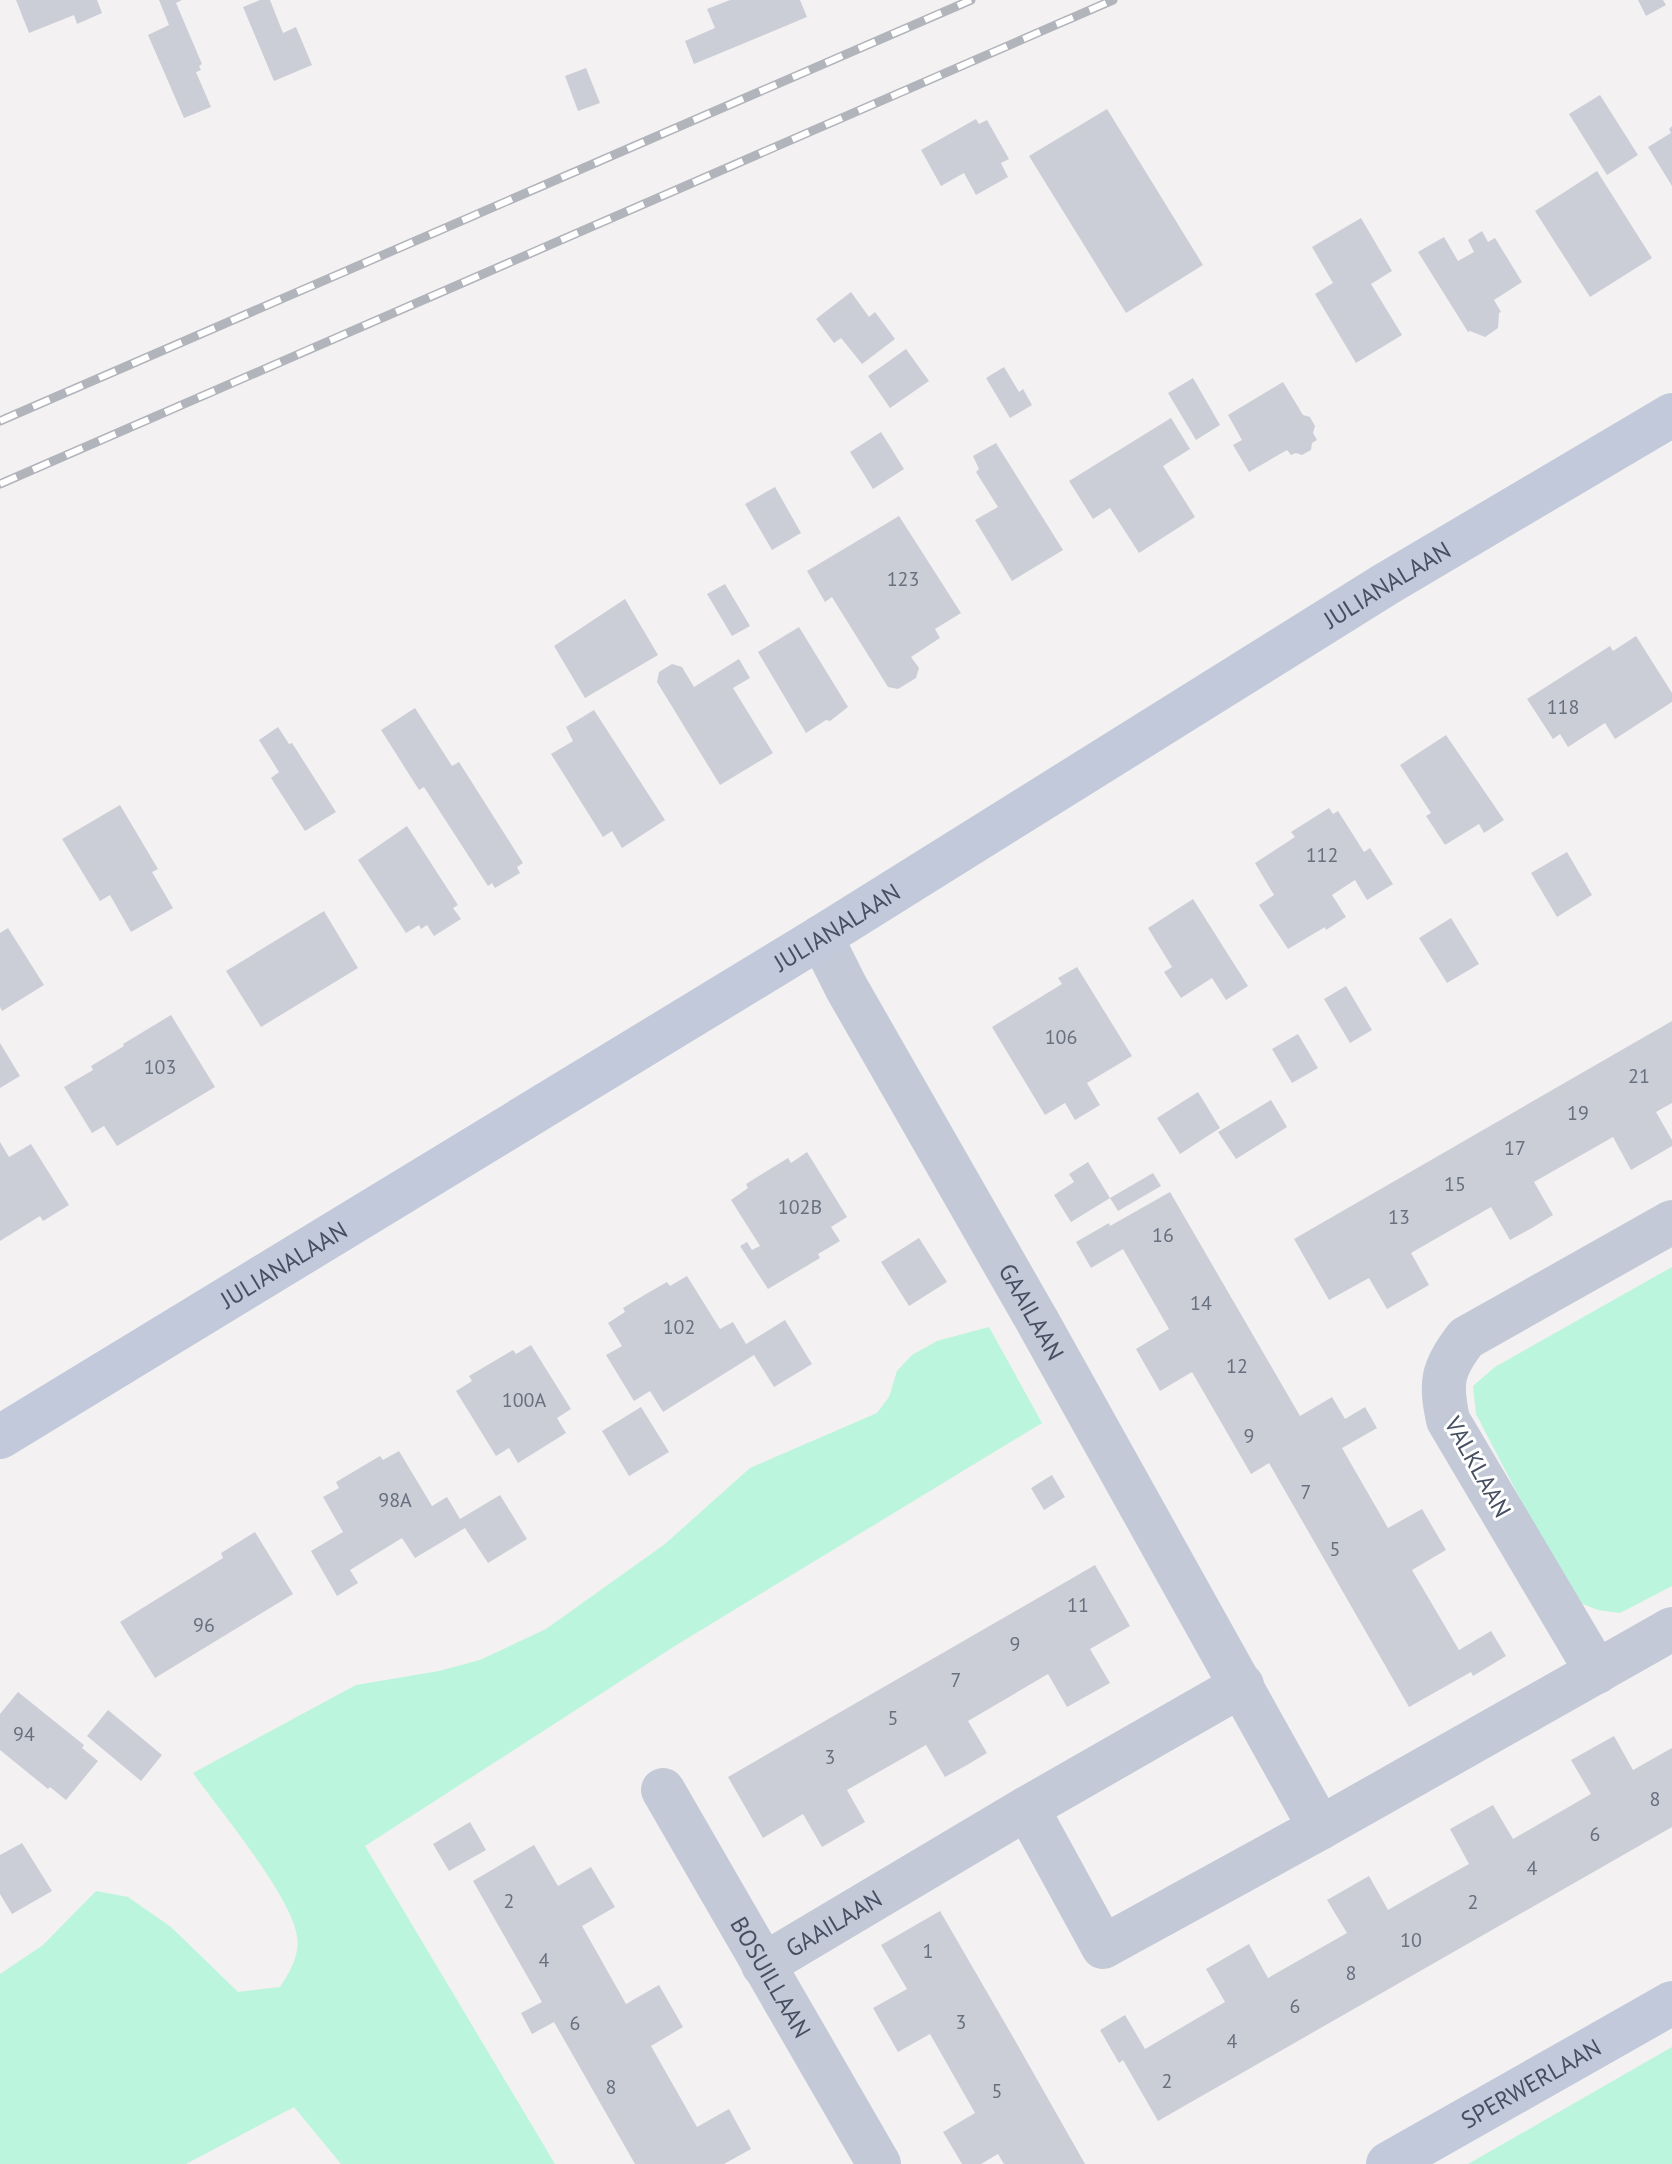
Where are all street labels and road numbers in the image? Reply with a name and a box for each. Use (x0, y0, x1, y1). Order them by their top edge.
street label: JULIANALAAN (1317, 534, 1456, 635)
street label: JULIANALAAN (767, 876, 906, 978)
street label: JULIANALAAN (214, 1214, 353, 1315)
street label: GAAILAAN (992, 1258, 1072, 1366)
street label: VALKLAAN (1437, 1410, 1518, 1523)
street label: GAAILAAN (780, 1883, 887, 1964)
street label: BOSUILLAAN (724, 1911, 818, 2043)
street label: SPERWERLAAN (1455, 2031, 1606, 2135)

